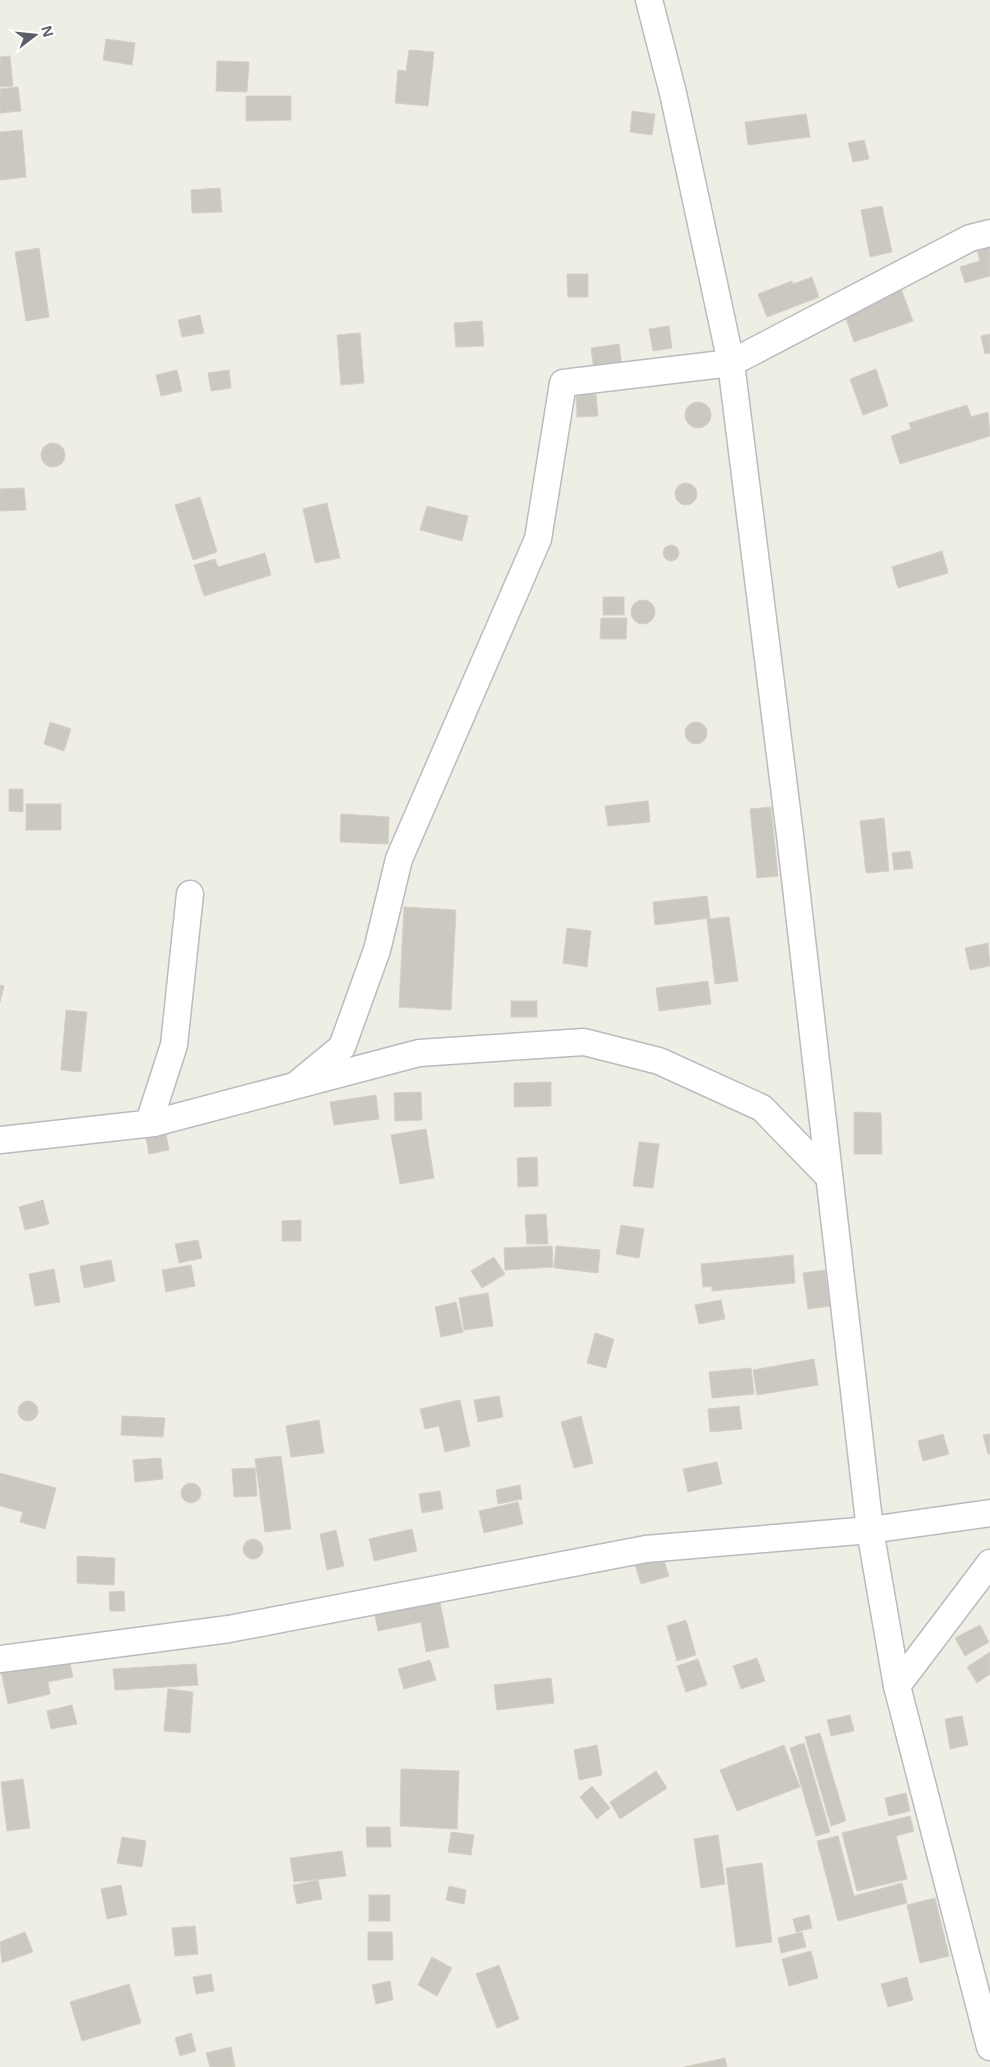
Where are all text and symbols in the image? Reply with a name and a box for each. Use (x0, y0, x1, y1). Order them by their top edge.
north arrow (10, 10, 60, 60)
text: N (37, 23, 59, 39)

